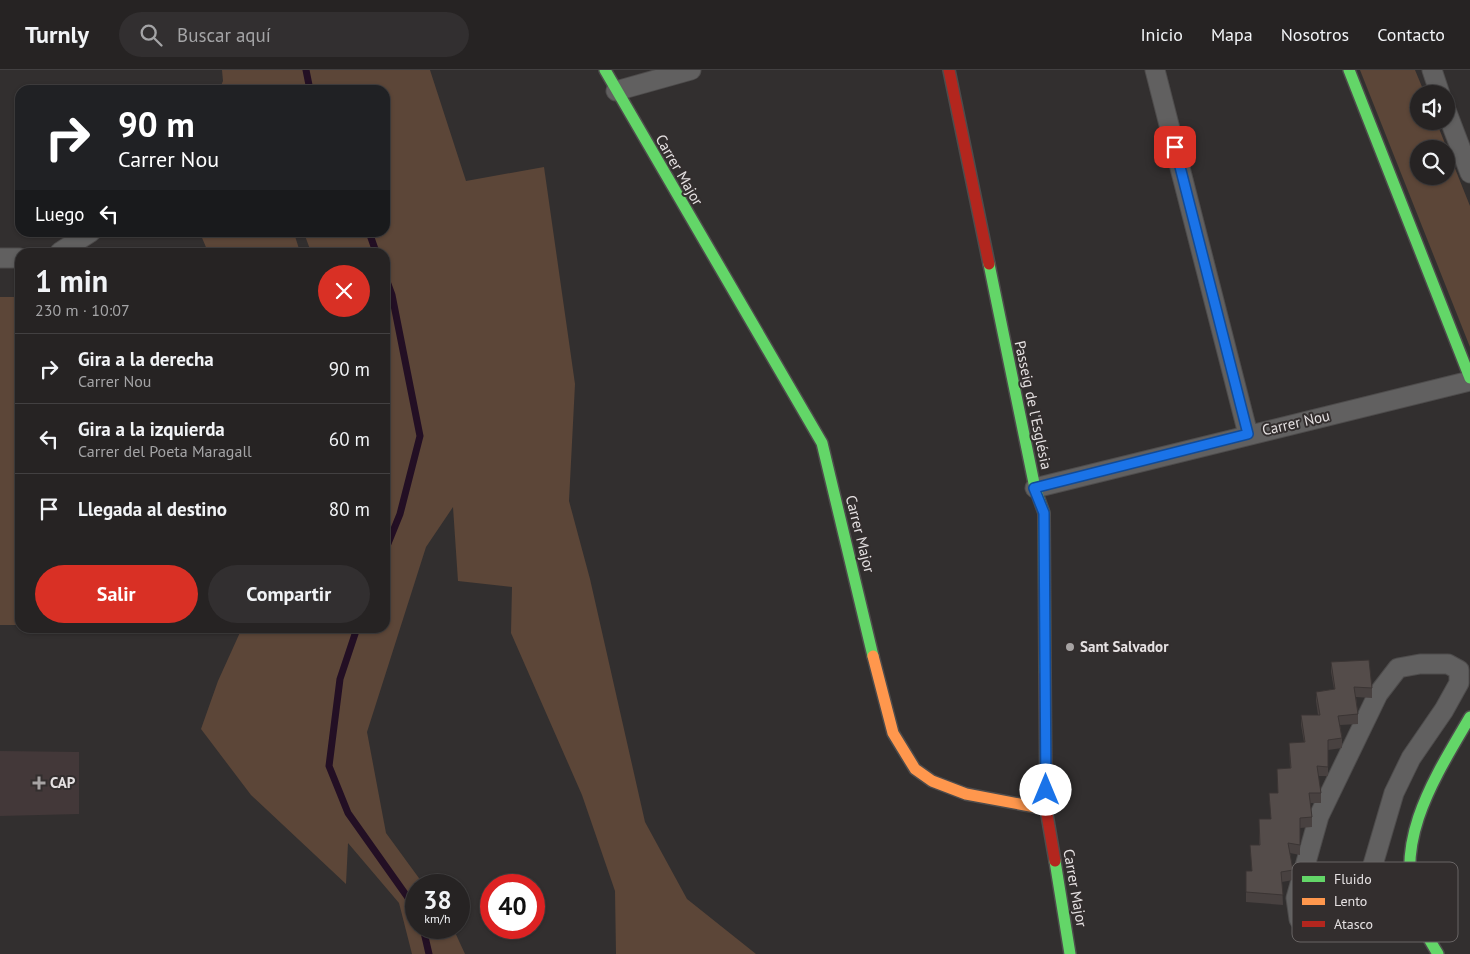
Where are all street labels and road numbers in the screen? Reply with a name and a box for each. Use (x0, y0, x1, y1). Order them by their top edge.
street label: Carrer Major (651, 131, 707, 209)
street label: Passeig de l'Església (1011, 339, 1056, 471)
street label: Carrer Nou (1260, 406, 1332, 440)
street label: Carrer Major (842, 493, 879, 575)
street label: Carrer Major (1059, 847, 1092, 929)

